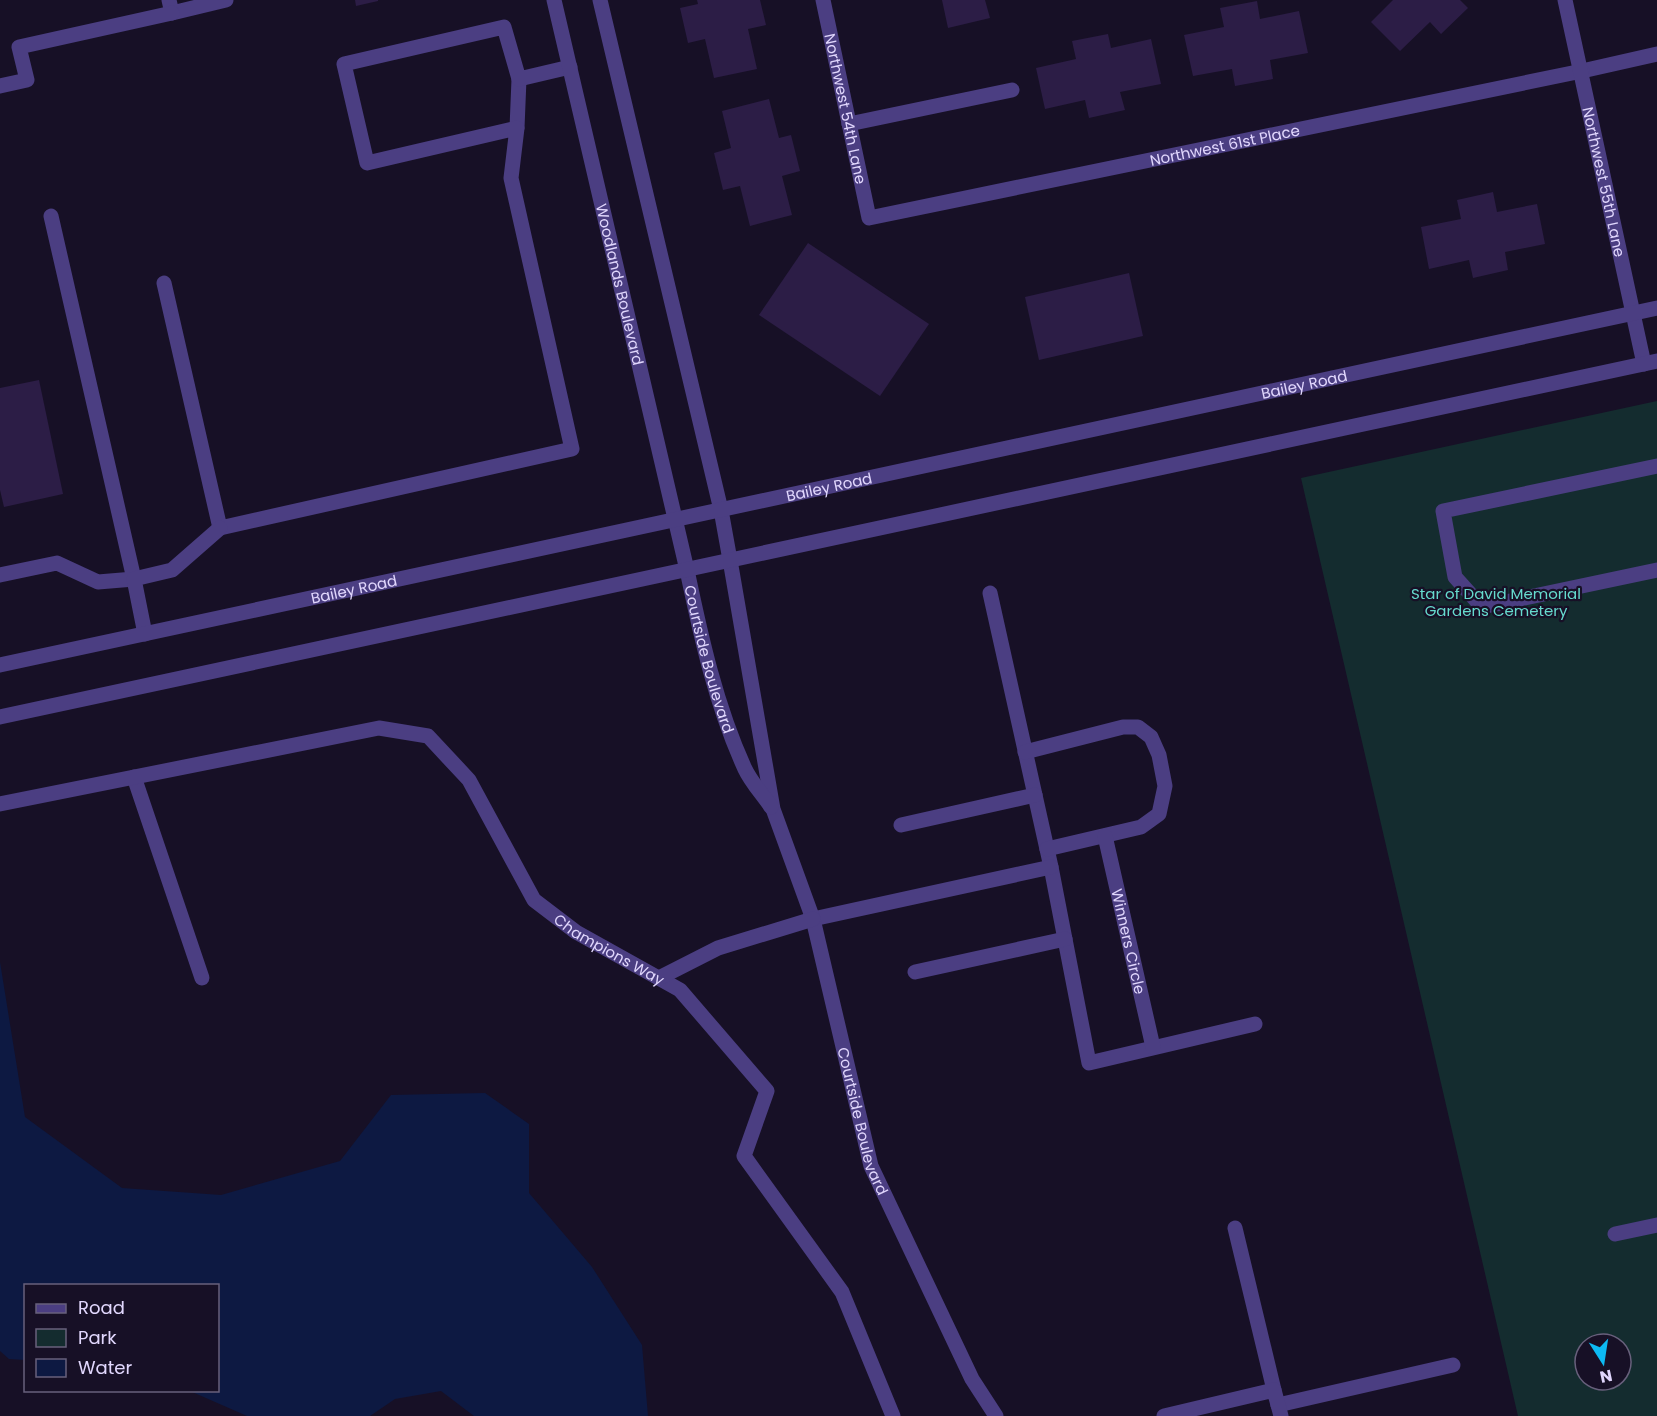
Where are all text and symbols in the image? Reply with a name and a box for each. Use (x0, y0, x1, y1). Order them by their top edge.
street label: Northwest 54th Lane (820, 31, 872, 186)
street label: Northwest 55th Lane (1578, 105, 1631, 259)
street label: Northwest 61st Place (1148, 119, 1301, 170)
street label: Woodlands Boulevard (591, 202, 649, 367)
street label: Bailey Road (1259, 365, 1349, 404)
street label: Bailey Road (784, 467, 874, 506)
street label: Bailey Road (309, 569, 399, 608)
street label: Courtside Boulevard (680, 583, 740, 736)
park label: Star of David Memorial Gardens Cemetery (1411, 583, 1581, 621)
street label: Winners Circle (1107, 887, 1151, 996)
street label: Champions Way (550, 908, 669, 990)
street label: Courtside Boulevard (833, 1045, 894, 1198)
legend (24, 1284, 219, 1392)
text: Road (78, 1295, 125, 1320)
text: Park (78, 1325, 117, 1350)
north arrow (1573, 1332, 1633, 1392)
text: Water (78, 1355, 132, 1380)
text: N (1598, 1364, 1614, 1389)

